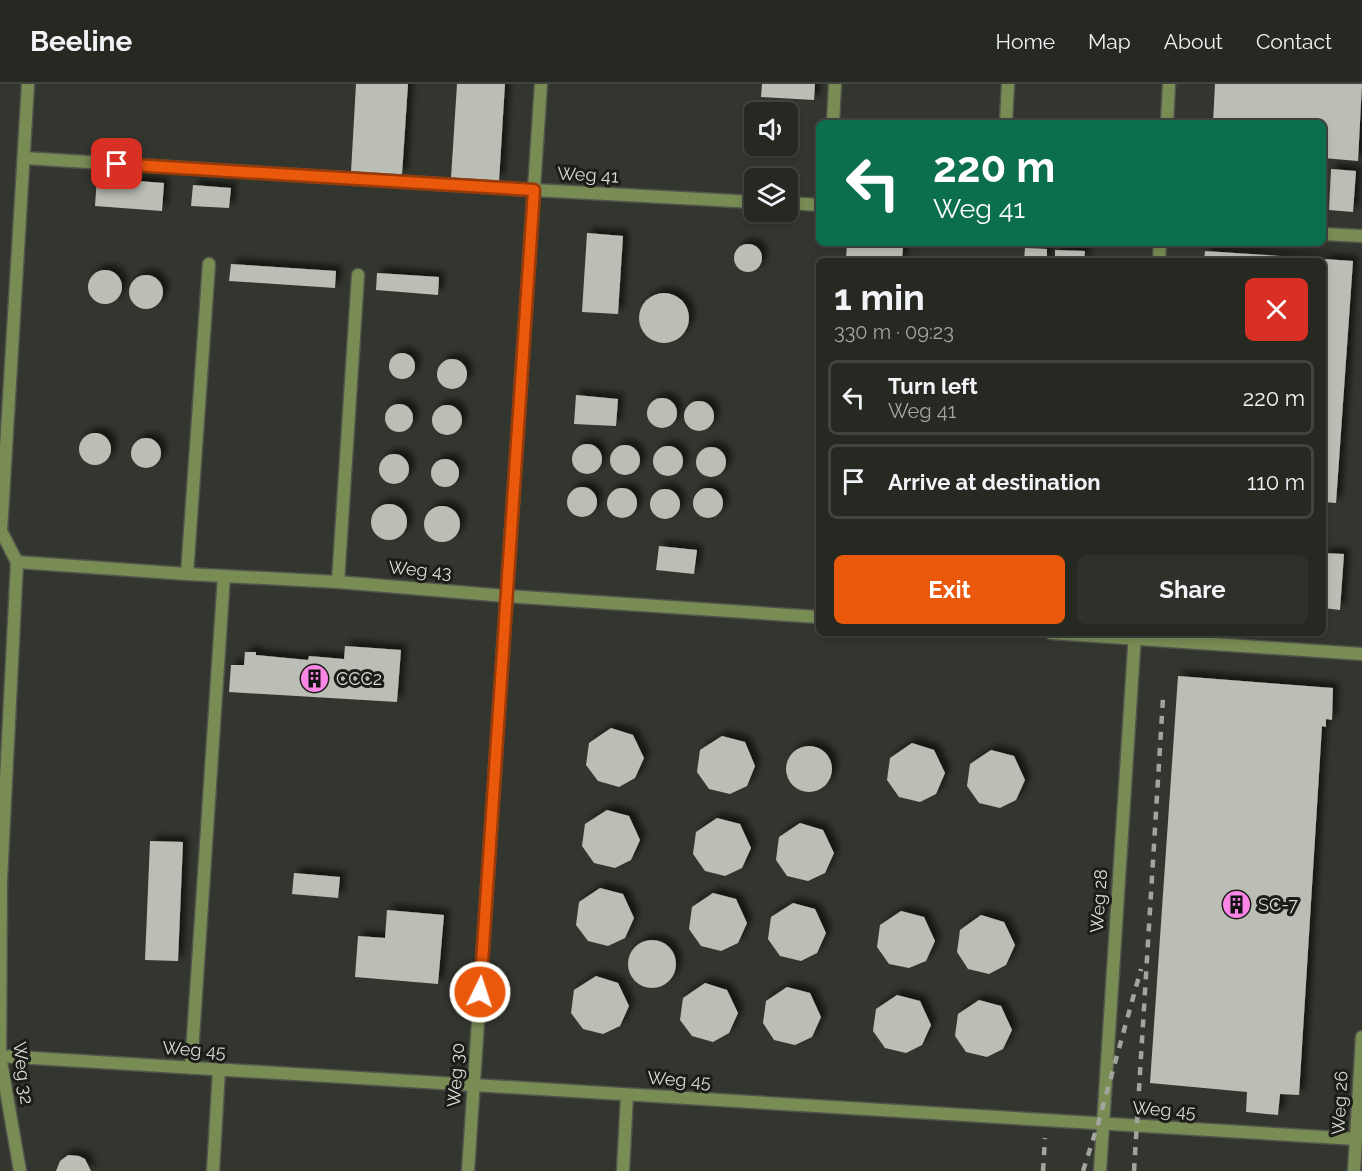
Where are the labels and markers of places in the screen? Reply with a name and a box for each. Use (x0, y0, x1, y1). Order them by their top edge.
pin (91, 138, 142, 189)
building icon: CCC2 (299, 663, 331, 695)
place label: CCC2 (336, 668, 382, 689)
building icon: SC-7 (1221, 889, 1253, 921)
place label: SC-7 (1258, 894, 1298, 915)

